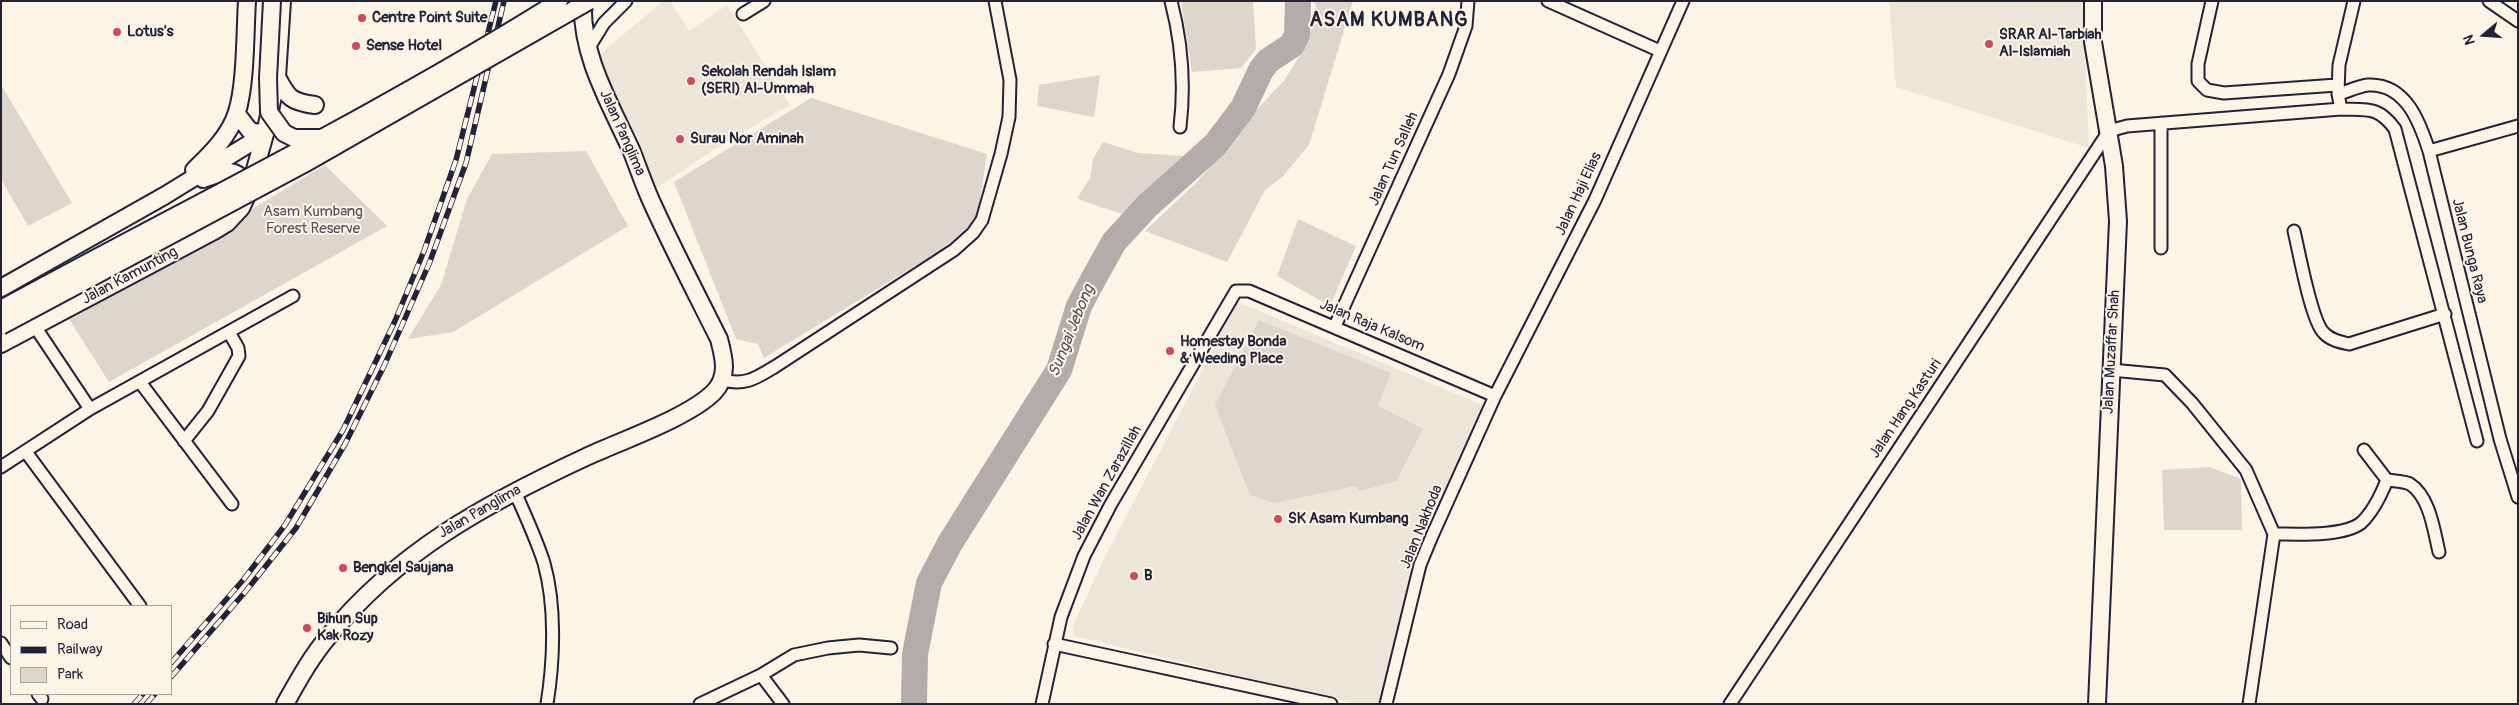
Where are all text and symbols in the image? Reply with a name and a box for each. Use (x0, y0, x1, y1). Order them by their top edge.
place label: Centre Point Suite (372, 9, 487, 27)
district label: ASAM KUMBANG (1308, 9, 1470, 33)
north arrow (2459, 10, 2509, 60)
marker: Centre Point Suite (356, 12, 368, 24)
place label: Lotus's (127, 23, 173, 41)
marker: Lotus's (111, 26, 123, 38)
place label: SRAR Al-Tarbiah Al-Islamiah (1999, 26, 2102, 61)
text: N (2460, 33, 2479, 47)
place label: Sense Hotel (366, 37, 442, 55)
marker: SRAR Al-Tarbiah Al-Islamiah (1983, 38, 1995, 50)
marker: Sense Hotel (350, 40, 362, 52)
place label: Sekolah Rendah Islam (SERI) Al-Ummah (701, 63, 836, 98)
marker: Sekolah Rendah Islam (SERI) Al-Ummah (685, 75, 697, 87)
street label: Jalan Panglima (595, 87, 649, 179)
street label: Jalan Tun Salleh (1365, 109, 1423, 209)
place label: Surau Nor Aminah (690, 130, 804, 148)
marker: Surau Nor Aminah (674, 133, 686, 145)
street label: Jalan Haji Elias (1552, 150, 1606, 238)
street label: Jalan Bunga Raya (2447, 197, 2491, 305)
park label: Asam Kumbang Forest Reserve (263, 203, 363, 238)
street label: Jalan Kamunting (79, 243, 181, 309)
water label: Sungai Jebong (1045, 282, 1099, 380)
street label: Jalan Muzaffar Shah (2100, 289, 2124, 415)
street label: Jalan Raja Kalsom (1317, 296, 1427, 356)
place label: Homestay Bonda & Weeding Place (1180, 333, 1286, 368)
marker: Homestay Bonda & Weeding Place (1164, 345, 1176, 357)
street label: Jalan Hang Kasturi (1866, 356, 1946, 462)
street label: Jalan Wan Zarazillah (1068, 423, 1146, 543)
street label: Jalan Panglima (435, 481, 525, 543)
street label: Jalan Nakhoda (1397, 482, 1447, 572)
place label: SK Asam Kumbang (1288, 510, 1408, 528)
marker: SK Asam Kumbang (1272, 513, 1284, 525)
place label: Bengkel Saujana (353, 559, 453, 577)
marker: Bengkel Saujana (337, 562, 349, 574)
place label: B (1144, 567, 1152, 585)
marker: B (1128, 570, 1140, 582)
legend (10, 605, 172, 695)
place label: Bihun Sup Kak Rozy (317, 610, 378, 645)
text: Road (57, 615, 88, 634)
marker: Bihun Sup Kak Rozy (301, 622, 313, 634)
text: Railway (57, 640, 102, 659)
text: Park (57, 665, 83, 684)

